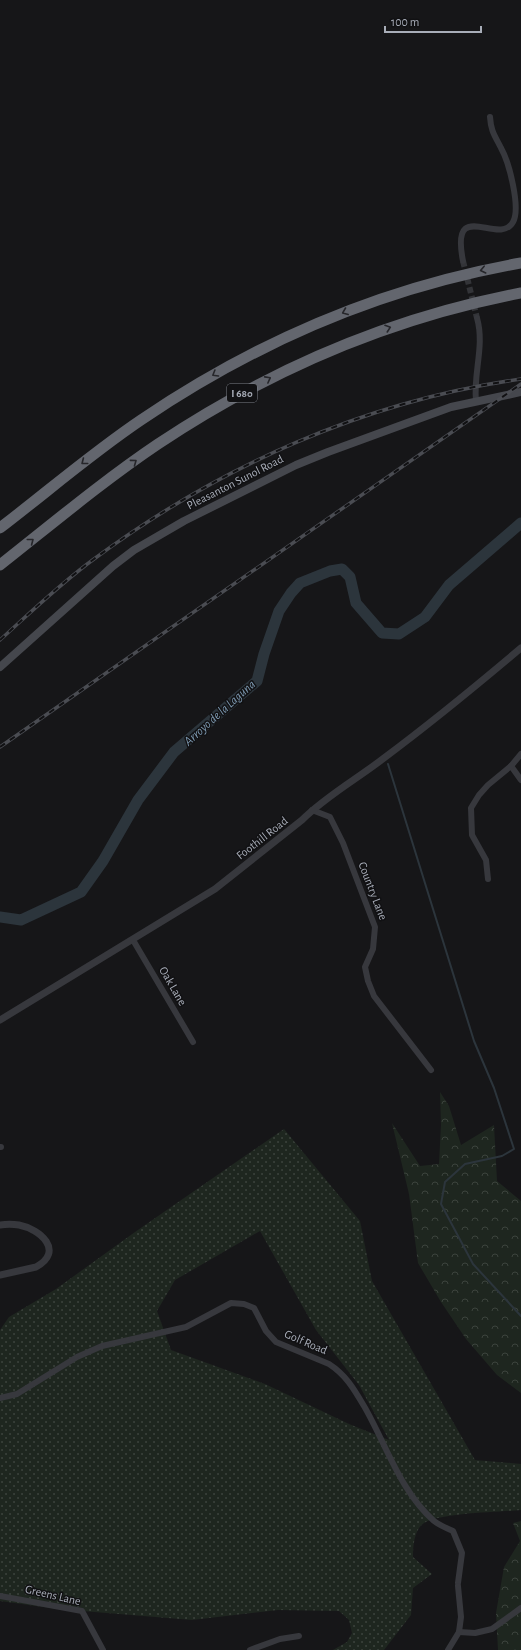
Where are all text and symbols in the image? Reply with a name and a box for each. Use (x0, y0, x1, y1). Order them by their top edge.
scale bar (385, 8, 481, 34)
text: 100 m (391, 16, 419, 28)
one-way arrow (480, 266, 486, 274)
one-way arrow (341, 307, 349, 315)
one-way arrow (384, 324, 391, 333)
one-way arrow (212, 369, 219, 376)
one-way arrow (264, 376, 271, 383)
road number: I 680 (227, 384, 257, 402)
street label: Pleasanton Sunol Road (185, 452, 285, 512)
one-way arrow (82, 458, 89, 465)
one-way arrow (130, 459, 137, 467)
one-way arrow (26, 539, 33, 546)
water label: Arroyo de la Laguna (181, 678, 258, 749)
street label: Foothill Road (234, 814, 290, 862)
street label: Country Lane (356, 860, 390, 922)
street label: Oak Lane (157, 964, 189, 1008)
street label: Golf Road (283, 1328, 329, 1356)
street label: Greens Lane (24, 1583, 82, 1607)

